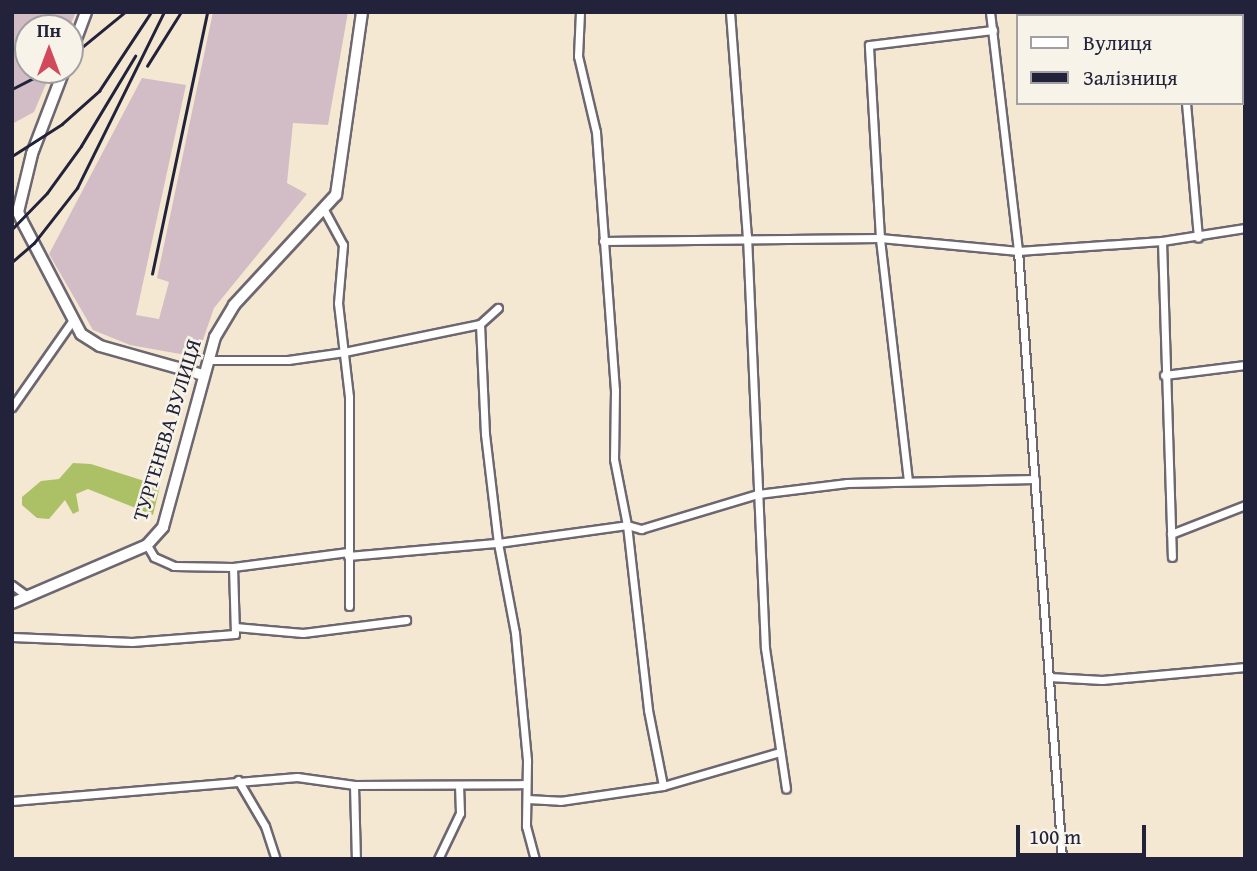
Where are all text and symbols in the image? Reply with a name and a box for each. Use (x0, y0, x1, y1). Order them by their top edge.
north arrow (14, 14, 84, 84)
legend (1016, 14, 1243, 105)
text: Пн (37, 16, 61, 44)
text: Вулиця (1083, 27, 1152, 58)
text: Залізниця (1083, 62, 1178, 93)
street label: ТУРГЕНЕВА ВУЛИЦЯ (127, 336, 207, 524)
scale bar (1019, 812, 1148, 856)
text: 100 m (1029, 821, 1081, 852)

